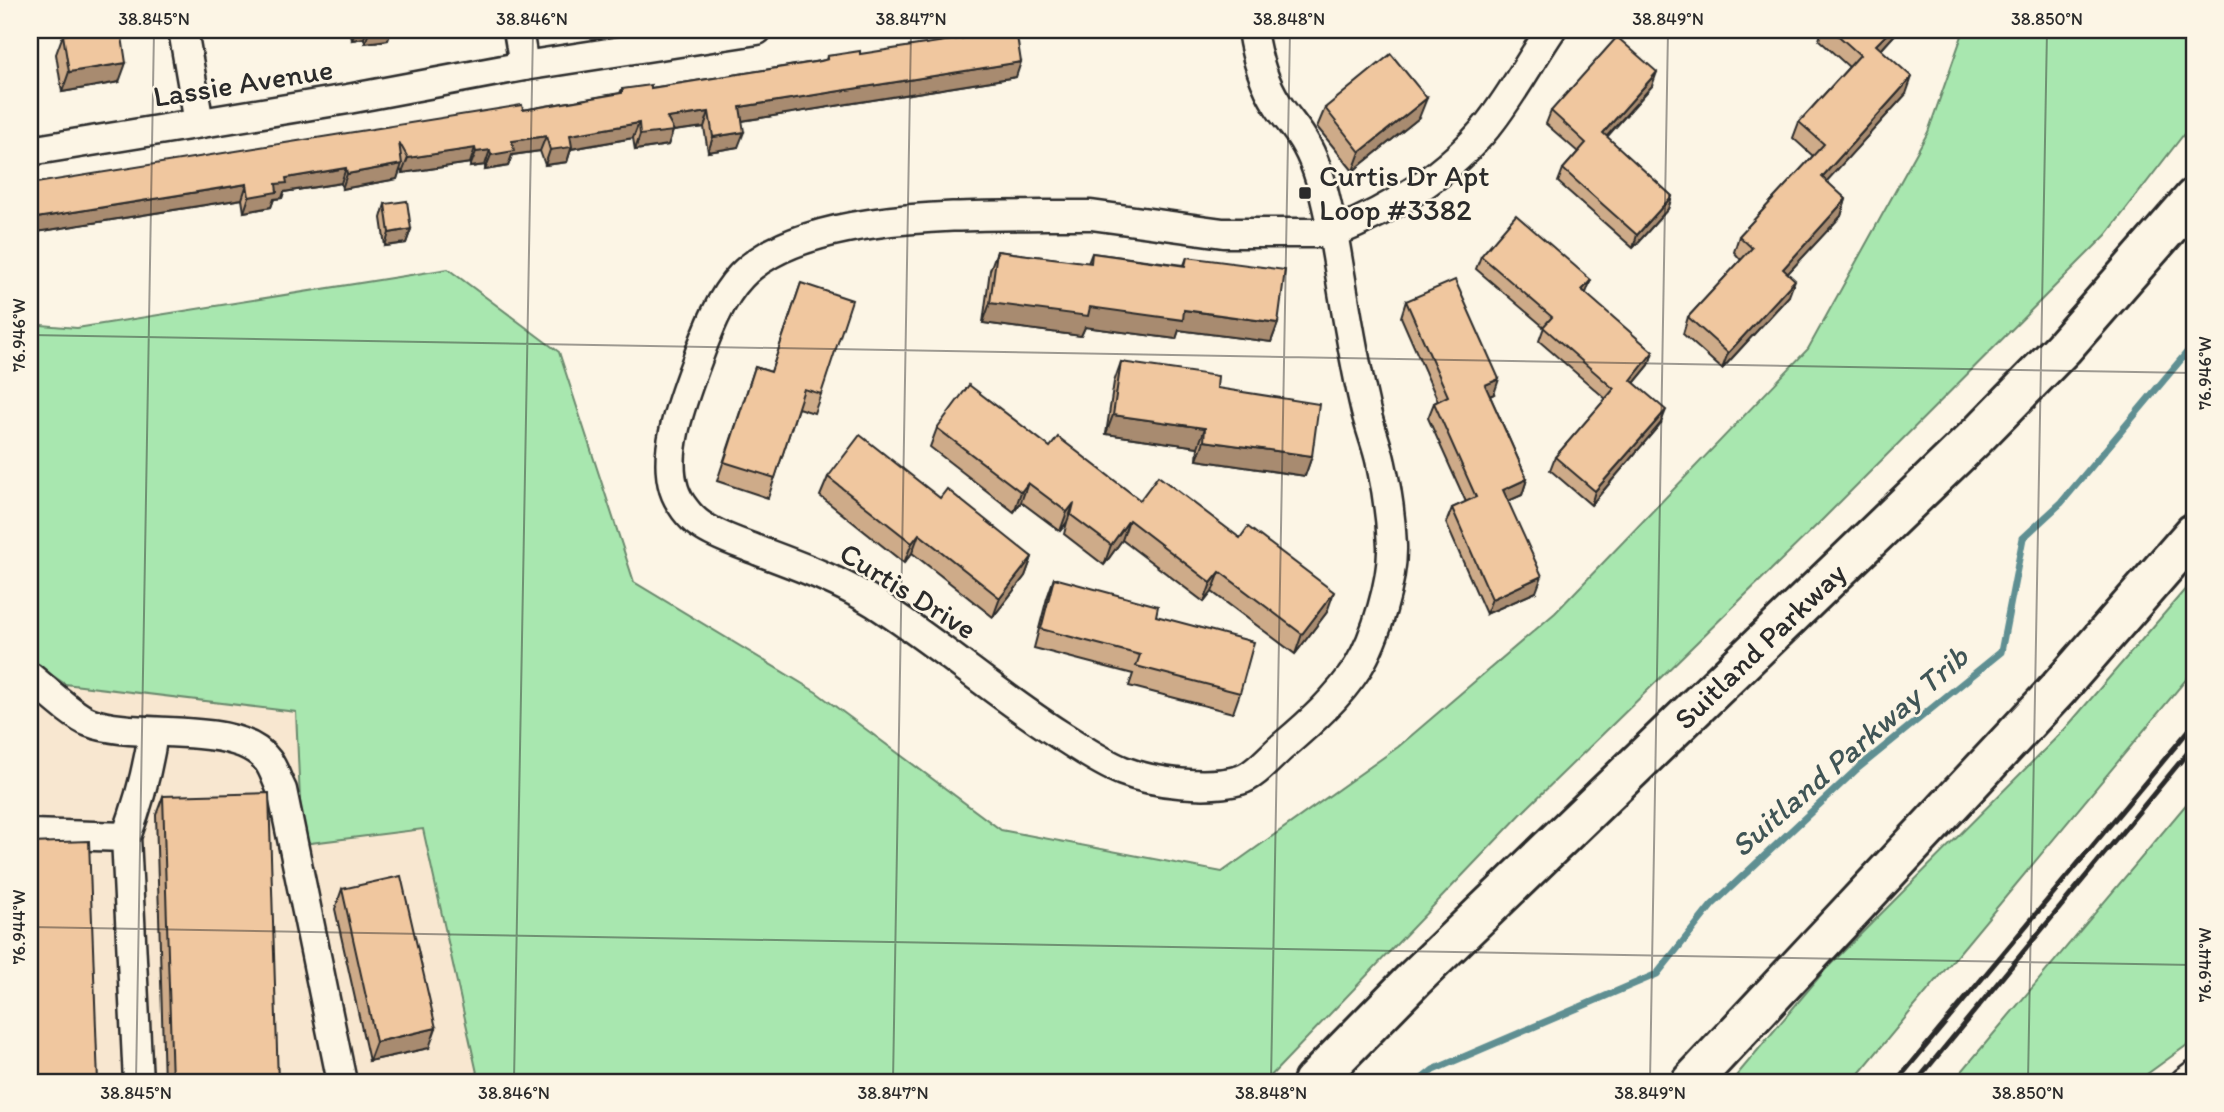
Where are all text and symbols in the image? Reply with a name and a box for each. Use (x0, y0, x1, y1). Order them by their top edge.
text: 38.845°N (118, 8, 190, 30)
text: 38.846°N (496, 8, 568, 30)
text: 38.847°N (875, 8, 947, 30)
text: 38.848°N (1253, 8, 1325, 30)
text: 38.849°N (1632, 8, 1704, 30)
text: 38.850°N (2011, 8, 2083, 30)
street label: Lassie Avenue (150, 50, 335, 115)
place label: Curtis Dr Apt Loop #3382 (1319, 157, 1489, 228)
marker: Curtis Dr Apt Loop #3382 (1297, 185, 1313, 201)
text: 76.946°W (8, 298, 30, 372)
text: 76.946°W (2194, 336, 2216, 410)
street label: Curtis Drive (833, 534, 983, 647)
street label: Suitland Parkway (1666, 554, 1853, 737)
water label: Suitland Parkway Trib (1722, 637, 1977, 864)
text: 76.944°W (8, 890, 30, 964)
text: 76.944°W (2194, 928, 2216, 1002)
text: 38.845°N (100, 1082, 172, 1104)
text: 38.846°N (478, 1082, 550, 1104)
text: 38.847°N (857, 1082, 929, 1104)
text: 38.848°N (1235, 1082, 1307, 1104)
text: 38.849°N (1614, 1082, 1686, 1104)
text: 38.850°N (1992, 1082, 2064, 1104)

